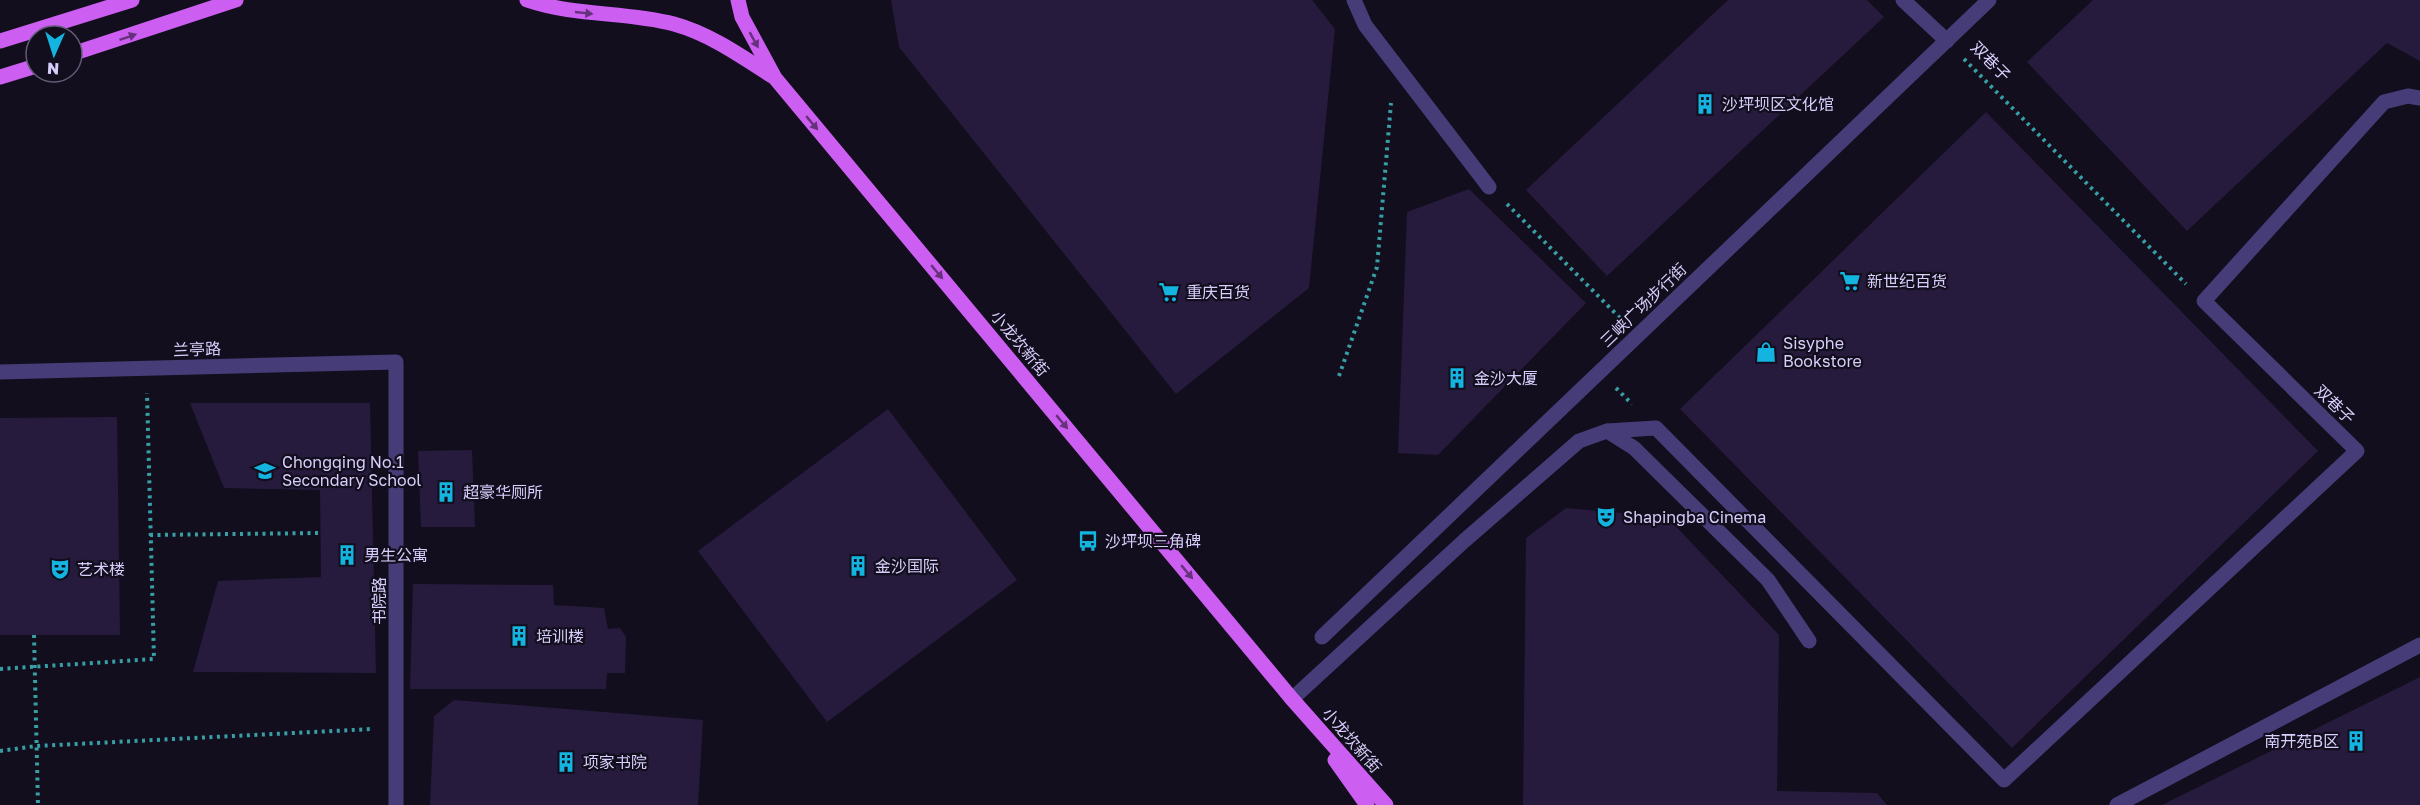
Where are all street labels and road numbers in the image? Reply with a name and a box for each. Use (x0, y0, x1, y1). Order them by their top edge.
street label: 双巷子 (1967, 37, 2015, 85)
street label: 三峡广场步行街 (1596, 259, 1690, 351)
street label: 小龙坎新街 (987, 306, 1053, 380)
street label: 兰亭路 (173, 338, 221, 360)
street label: 双巷子 (2311, 380, 2359, 428)
street label: 书院路 (369, 577, 389, 625)
street label: 小龙坎新街 (1318, 703, 1386, 777)

